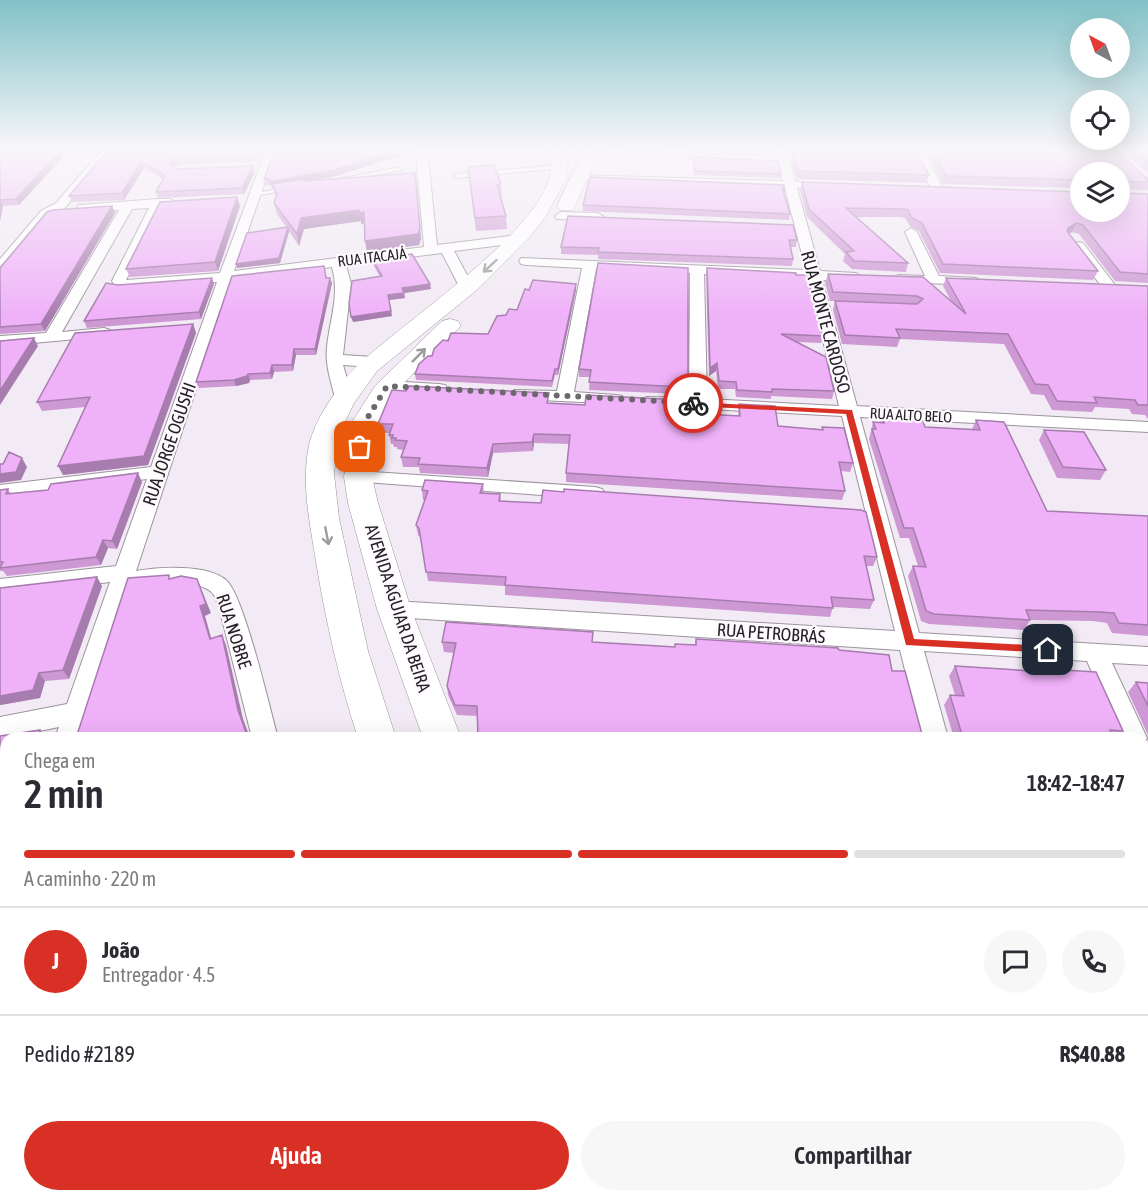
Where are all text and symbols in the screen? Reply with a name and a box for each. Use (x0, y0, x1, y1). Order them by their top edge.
north arrow (1070, 18, 1130, 78)
map controls (1070, 18, 1130, 222)
button: locate (1070, 90, 1130, 150)
button: layers (1070, 162, 1130, 222)
street label: RUA ITACAJÁ (337, 244, 408, 270)
street label: RUA MONTE CARDOSO (797, 248, 855, 396)
one-way arrow (482, 259, 497, 273)
one-way arrow (411, 347, 426, 362)
courier (663, 373, 723, 433)
street label: RUA JORGE OGUSHI (138, 380, 200, 508)
icon: bike (677, 387, 710, 420)
street label: RUA ALTO BELO (869, 404, 953, 426)
pin (334, 421, 385, 472)
icon: bag (343, 430, 376, 463)
street label: AVENIDA AGUIAR DA BEIRA (361, 521, 435, 695)
one-way arrow (322, 525, 333, 545)
street label: RUA NOBRE (212, 591, 256, 671)
street label: RUA PETROBRÁS (716, 619, 826, 647)
pin (1022, 624, 1073, 675)
icon: home (1031, 633, 1064, 666)
text: Chega em (24, 749, 96, 772)
text: 18:42–18:47 (1027, 770, 1125, 796)
text: 2 min (24, 772, 104, 816)
text: A caminho · 220 m (24, 867, 156, 890)
button: chat (984, 930, 1047, 993)
button: phone (1062, 930, 1125, 993)
text: João (102, 937, 140, 963)
text: J (52, 948, 59, 974)
text: Entregador · 4.5 (102, 963, 215, 986)
text: Pedido #2189 (24, 1041, 135, 1067)
text: R$40.88 (1059, 1041, 1125, 1067)
button: Ajuda (24, 1121, 569, 1190)
button: Compartilhar (581, 1121, 1125, 1190)

